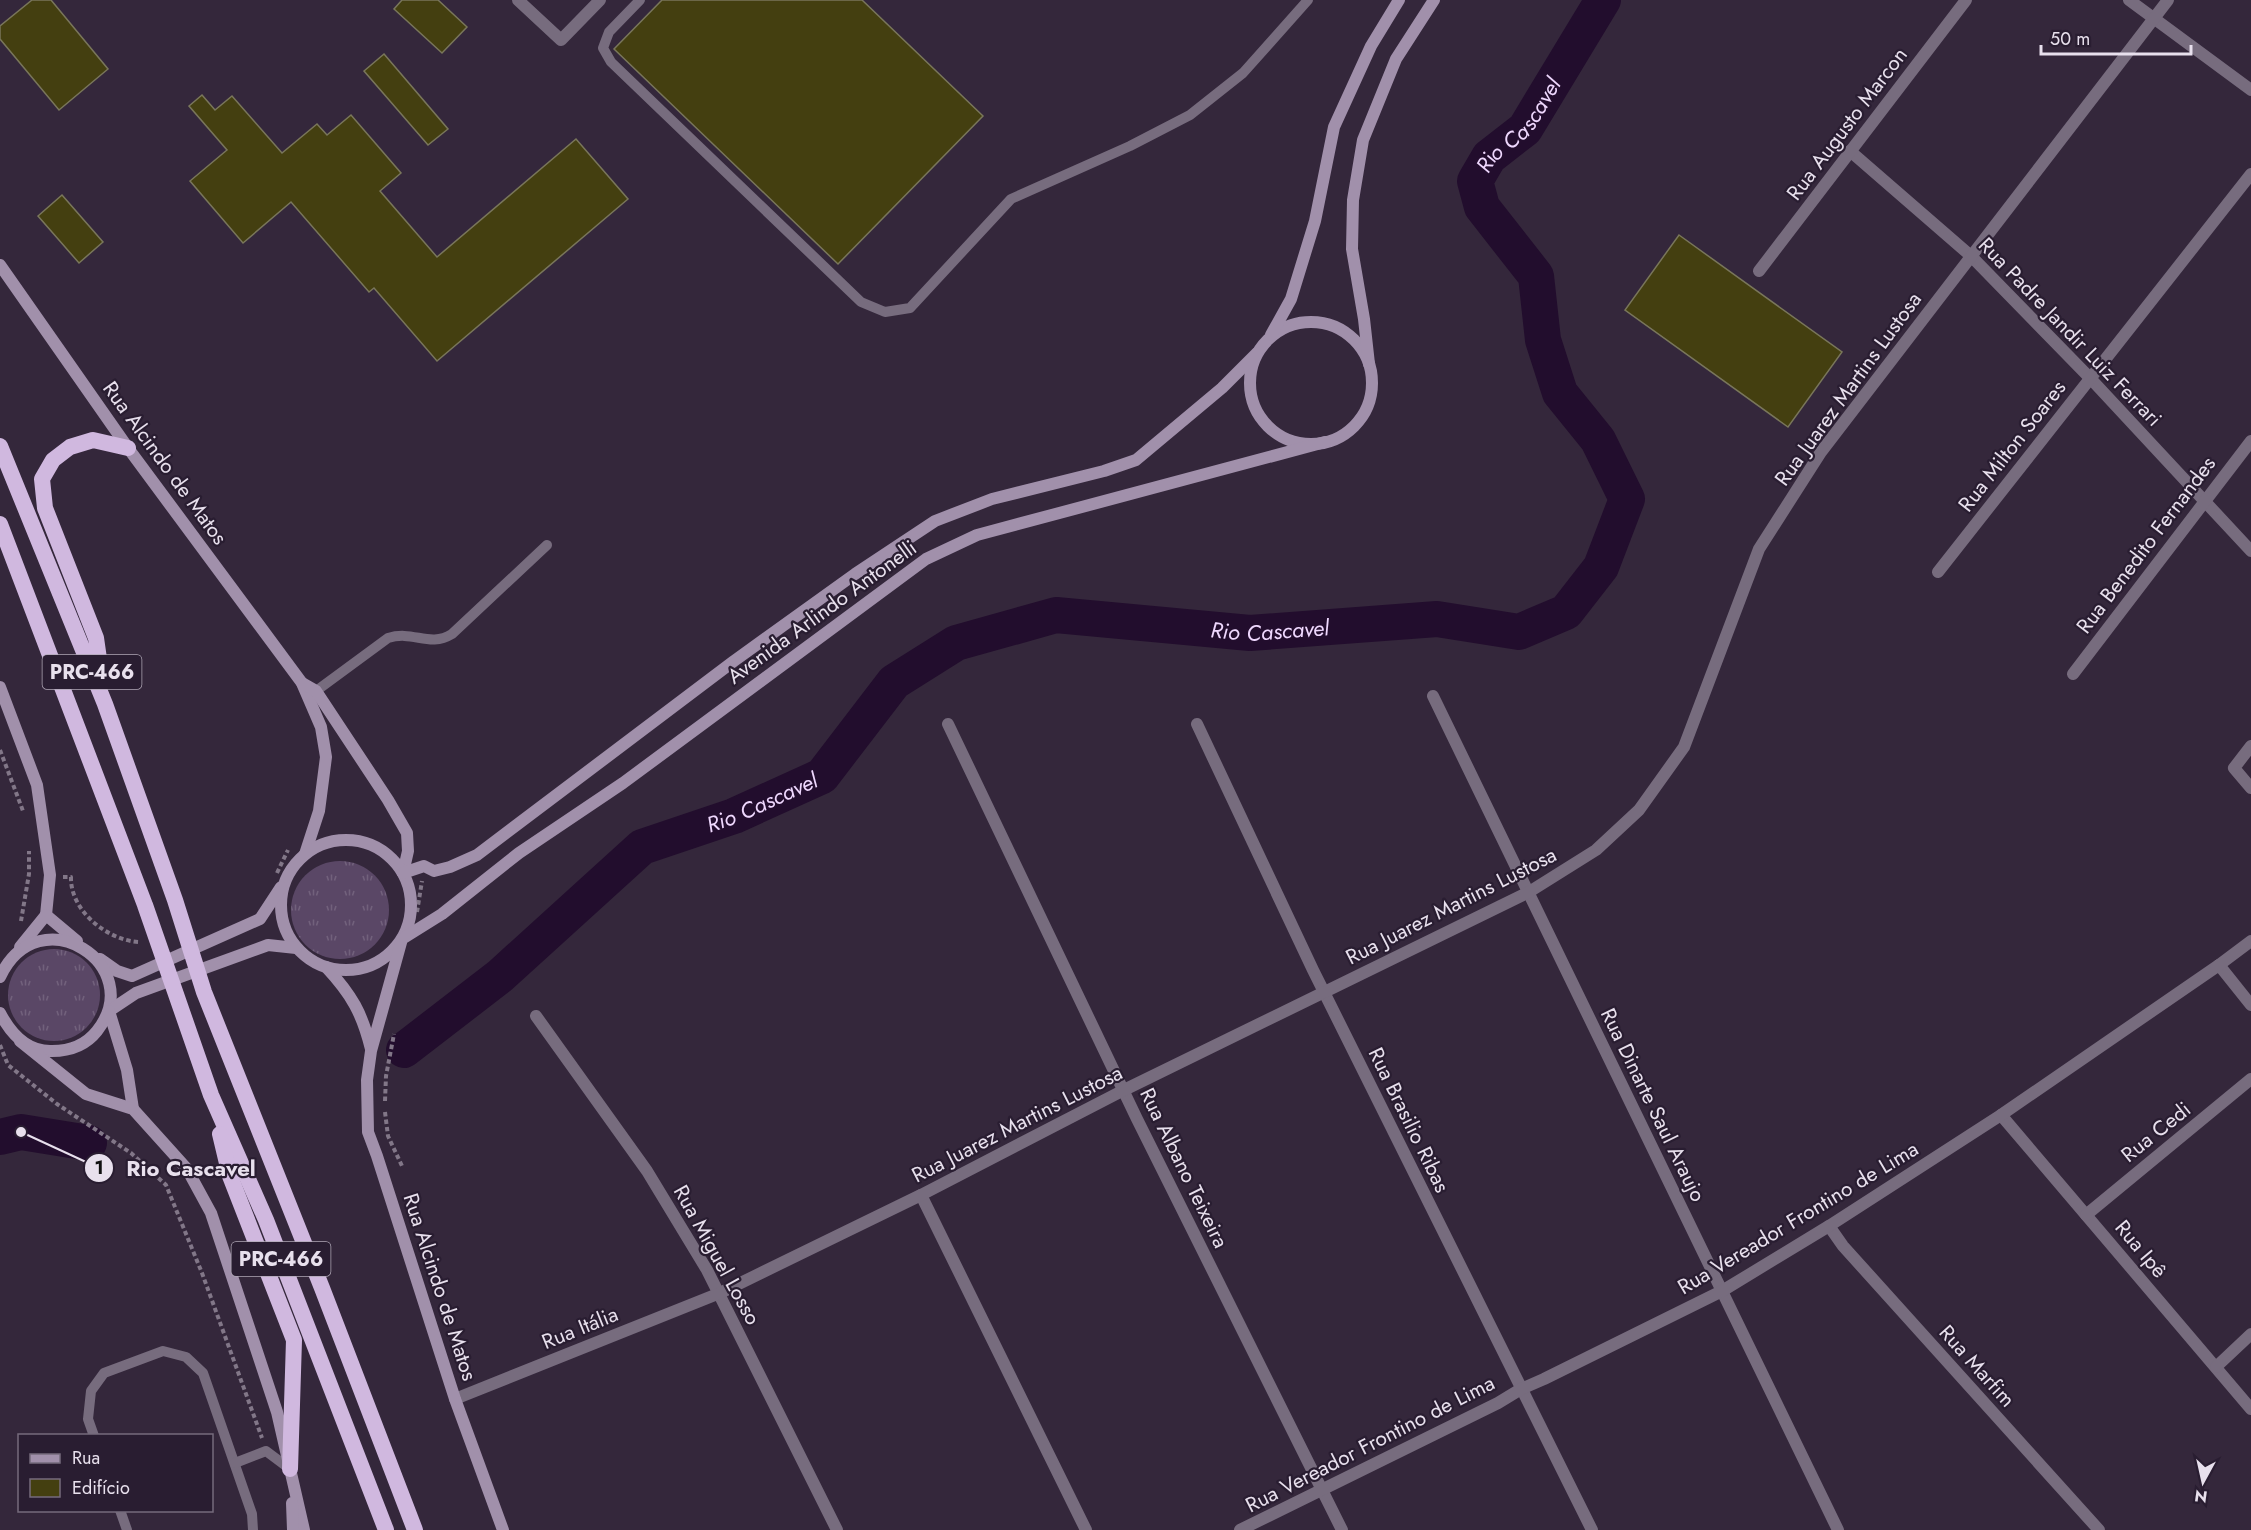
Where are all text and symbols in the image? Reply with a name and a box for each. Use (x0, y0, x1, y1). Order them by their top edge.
scale bar (2041, 18, 2191, 56)
text: 50 m (2050, 26, 2090, 52)
street label: Rua Augusto Marcon (1780, 41, 1914, 207)
water label: Rio Cascavel (1467, 71, 1569, 178)
street label: Rua Padre Jandir Luiz Ferrari (1971, 231, 2169, 433)
street label: Rua Juarez Martins Lustosa (1767, 286, 1929, 492)
street label: Rua Milton Soares (1951, 374, 2073, 518)
street label: Rua Alcindo de Matos (95, 375, 235, 551)
street label: Rua Benedito Fernandes (2069, 450, 2223, 640)
street label: Avenida Arlindo Antonelli (721, 533, 923, 691)
water label: Rio Cascavel (1209, 611, 1331, 649)
road number: PRC-466 (42, 655, 142, 689)
water label: Rio Cascavel (702, 764, 824, 840)
street label: Rua Juarez Martins Lustosa (1340, 840, 1562, 972)
street label: Rua Dinarte Saul Araujo (1593, 1003, 1713, 1207)
street label: Rua Brasilio Ribas (1361, 1042, 1457, 1198)
street label: Rua Juarez Martins Lustosa (906, 1058, 1128, 1190)
street label: Rua Albano Teixeira (1132, 1083, 1236, 1253)
street label: Rua Cedi (2115, 1095, 2197, 1169)
street label: Rua Vereador Frontino de Lima (1672, 1134, 1924, 1302)
callout: Rio Cascavel (84, 1148, 268, 1188)
text: Rio Cascavel (126, 1152, 256, 1184)
text: 1 (94, 1155, 104, 1181)
street label: Rua Miguel Losso (666, 1180, 768, 1330)
street label: Rua Alcindo de Matos (396, 1189, 484, 1385)
street label: Rua Ipê (2108, 1214, 2174, 1284)
road number: PRC-466 (232, 1242, 330, 1276)
street label: Rua Itália (537, 1299, 623, 1357)
street label: Rua Marfim (1932, 1318, 2022, 1414)
street label: Rua Vereador Frontino de Lima (1240, 1368, 1500, 1520)
legend (18, 1434, 213, 1512)
text: Rua (72, 1445, 100, 1471)
north arrow (2173, 1452, 2233, 1512)
text: Edifício (72, 1475, 130, 1501)
text: N (2193, 1484, 2209, 1509)

